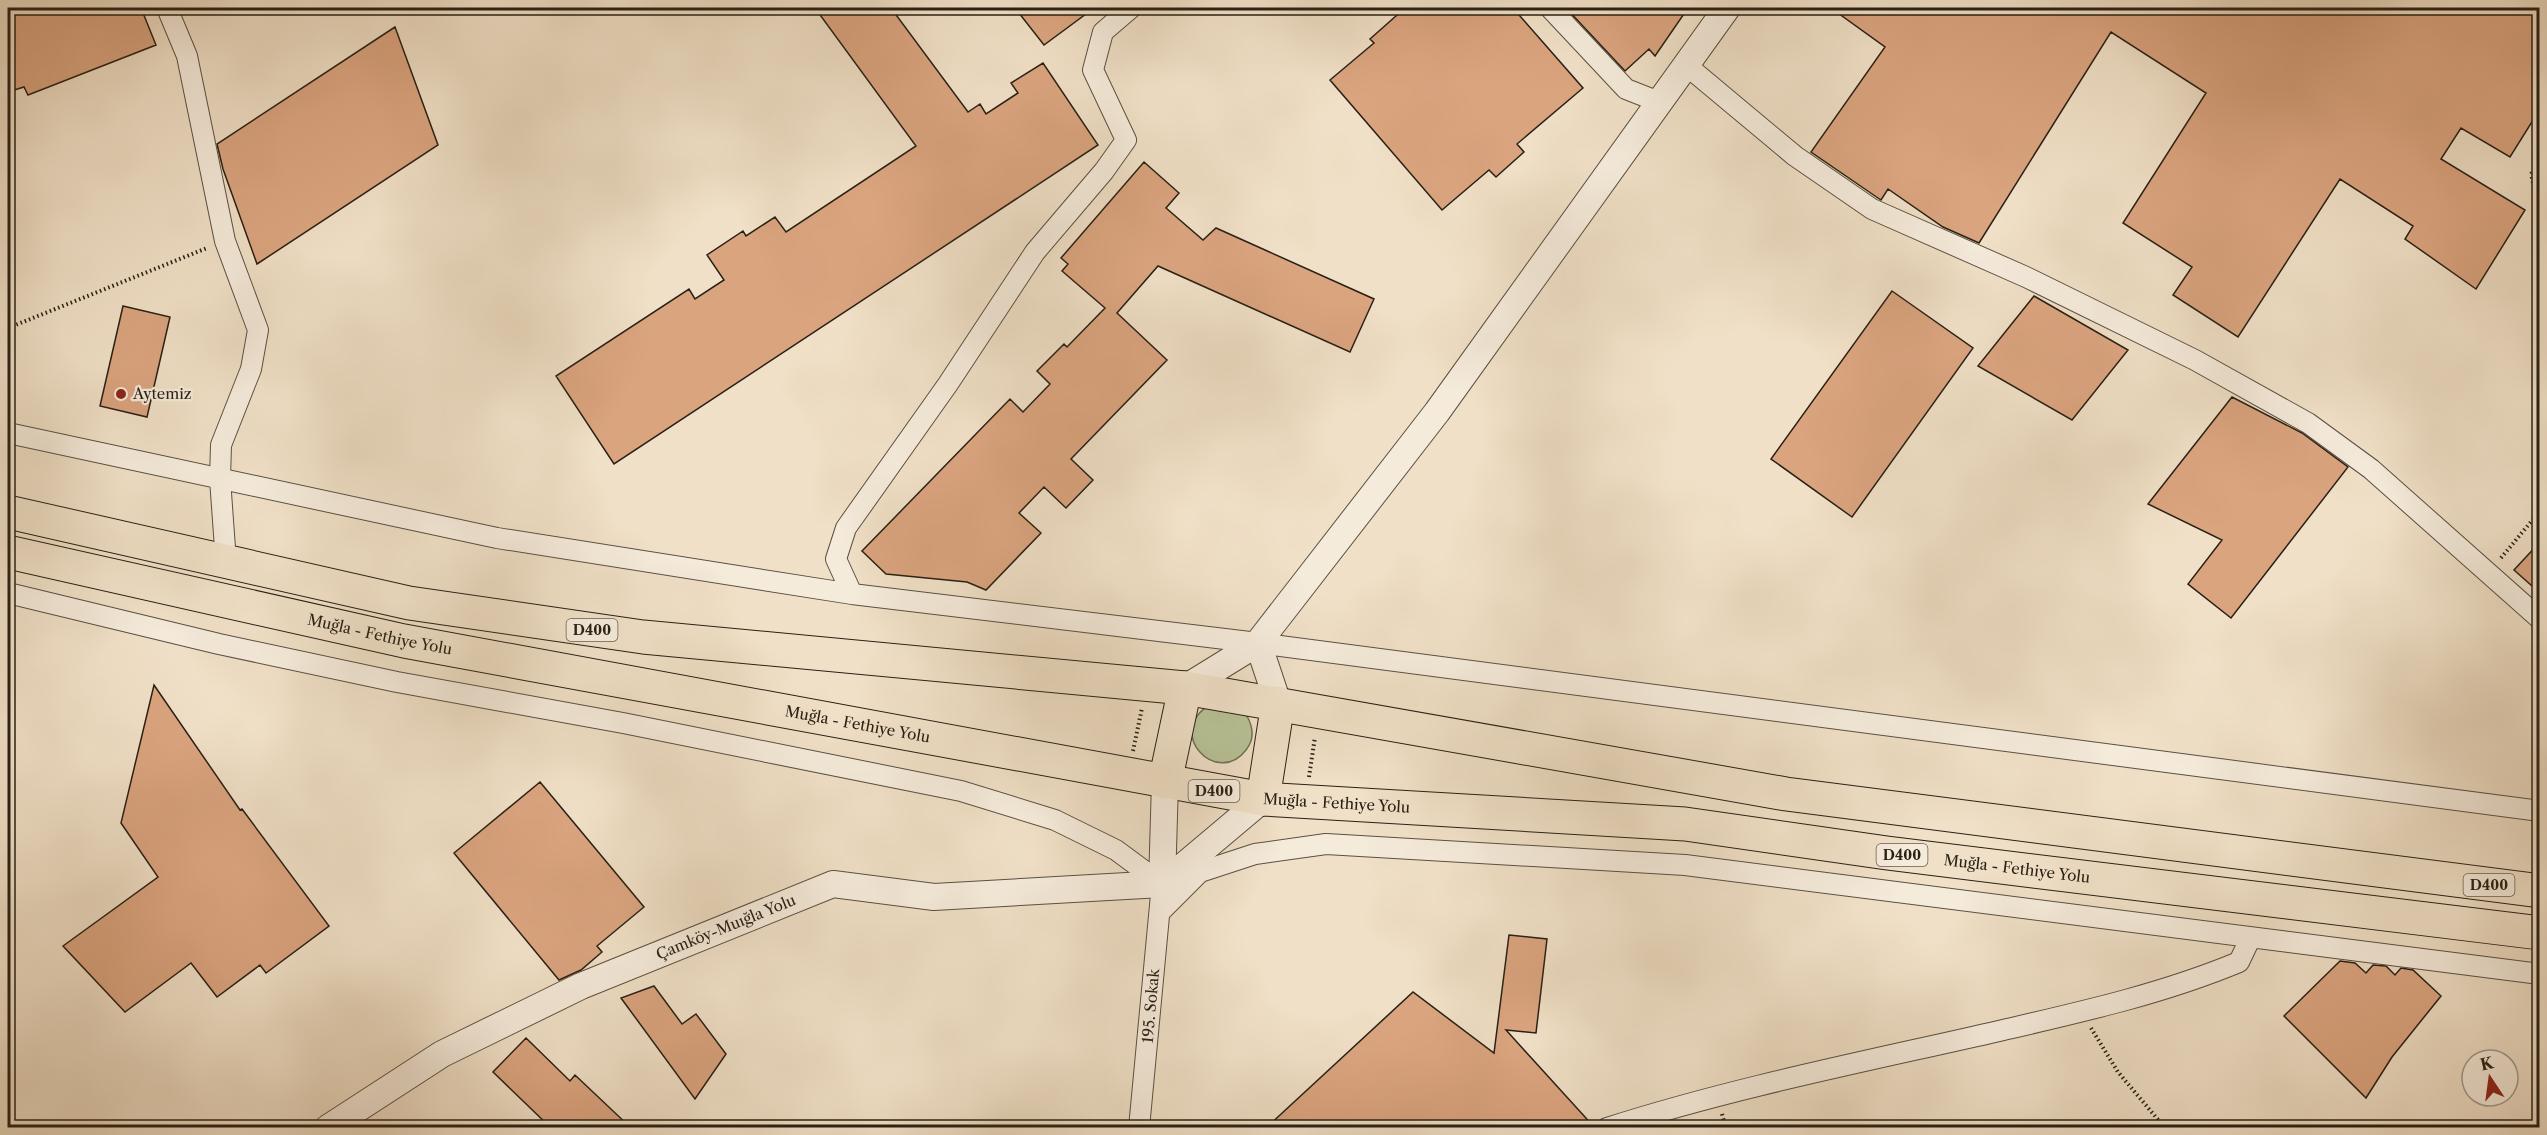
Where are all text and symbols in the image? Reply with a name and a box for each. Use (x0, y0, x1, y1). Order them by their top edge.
place label: Aytemiz (132, 384, 192, 403)
marker: Aytemiz (114, 387, 128, 401)
street label: Muğla - Fethiye Yolu (306, 610, 454, 659)
road number: D400 (566, 619, 618, 641)
street label: Muğla - Fethiye Yolu (783, 701, 932, 747)
road number: D400 (1188, 780, 1240, 802)
street label: Muğla - Fethiye Yolu (1263, 789, 1411, 817)
road number: D400 (1876, 844, 1928, 866)
street label: Muğla - Fethiye Yolu (1943, 850, 2091, 887)
road number: D400 (2464, 874, 2514, 896)
street label: Çamköy-Muığla Yolu (653, 890, 798, 964)
street label: 195. Sokak (1138, 967, 1163, 1044)
north arrow (2460, 1048, 2520, 1108)
text: K (2478, 1052, 2496, 1075)

